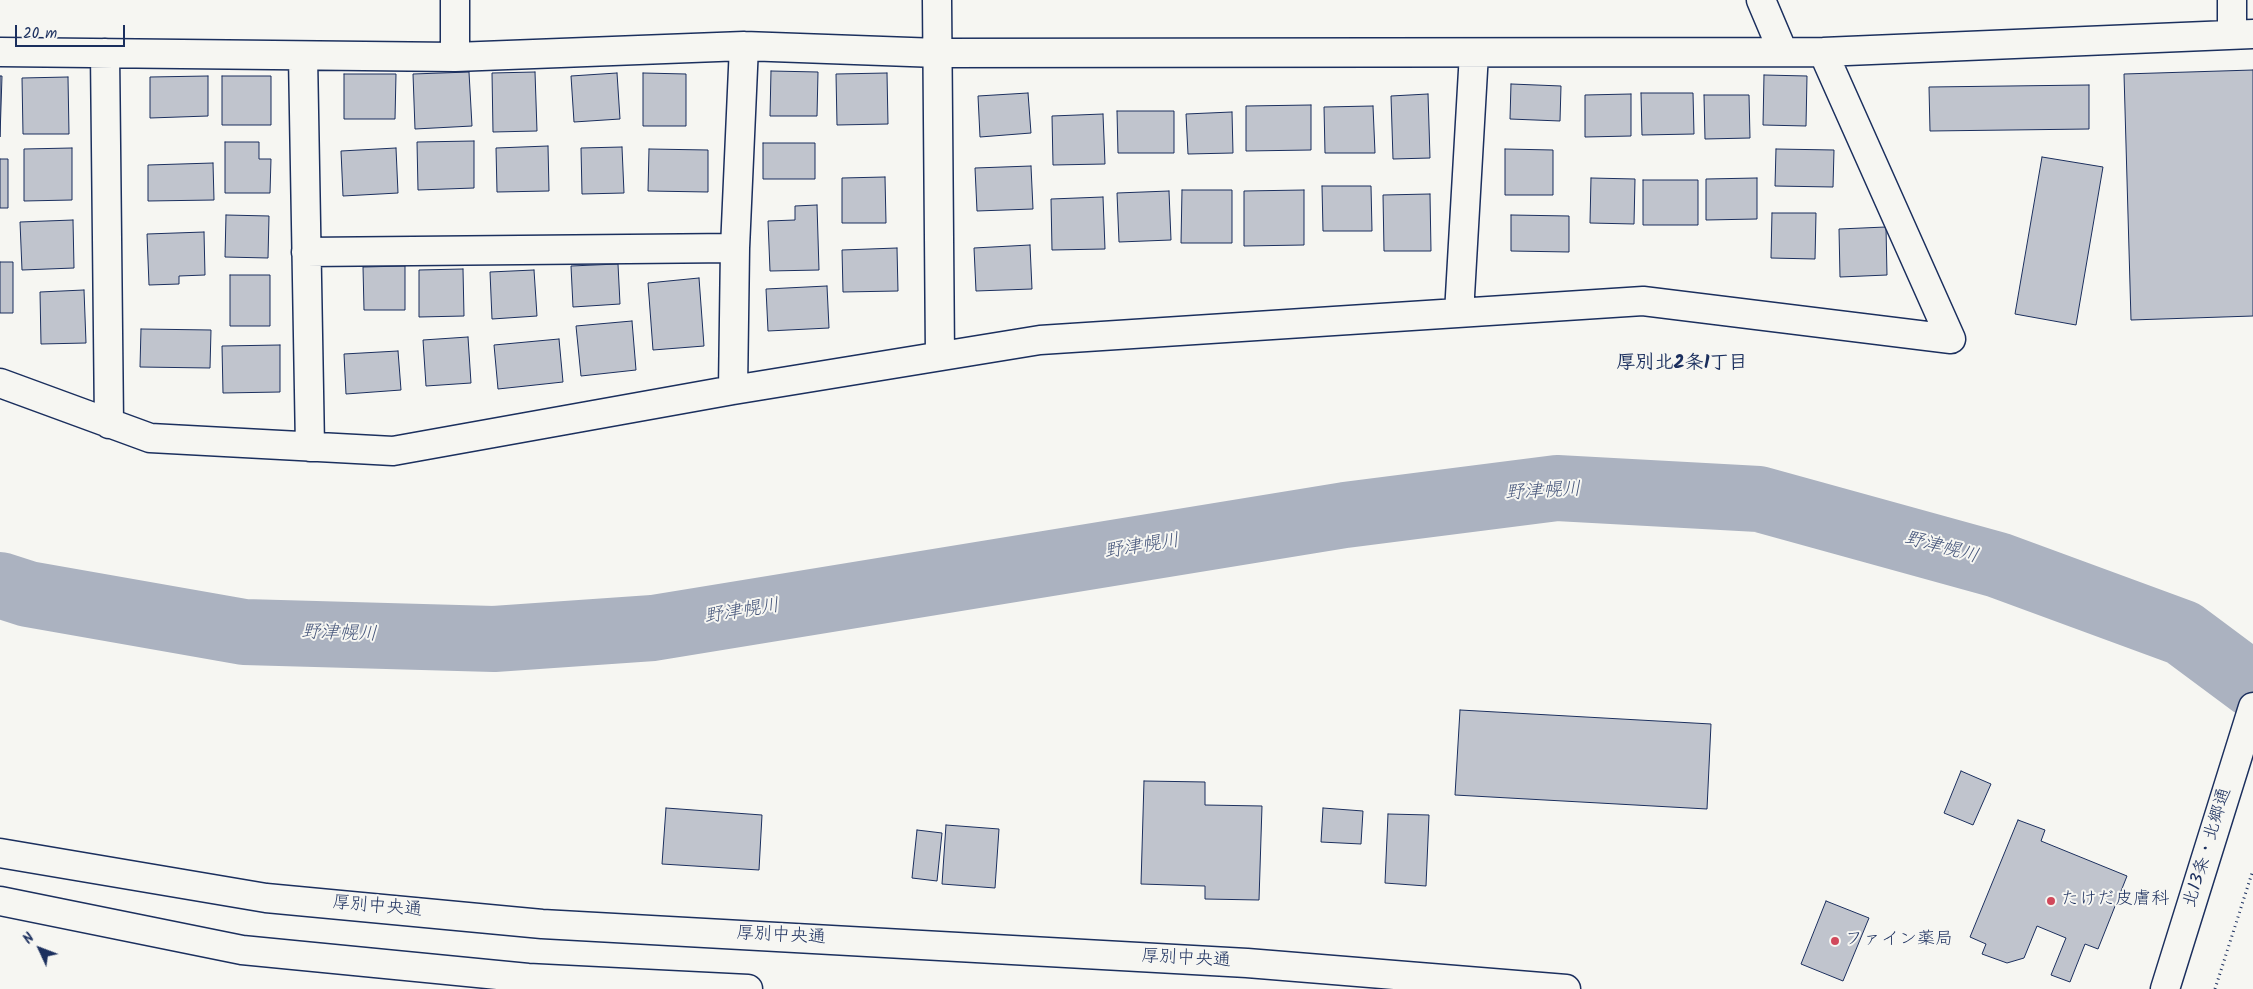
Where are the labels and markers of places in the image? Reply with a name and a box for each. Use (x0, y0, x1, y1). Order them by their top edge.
place label: たけだ皮膚科 (2061, 890, 2169, 912)
marker: たけだ皮膚科 (2045, 895, 2057, 907)
place label: ファイン薬局 (1845, 930, 1953, 952)
marker: ファイン薬局 (1829, 935, 1841, 947)

